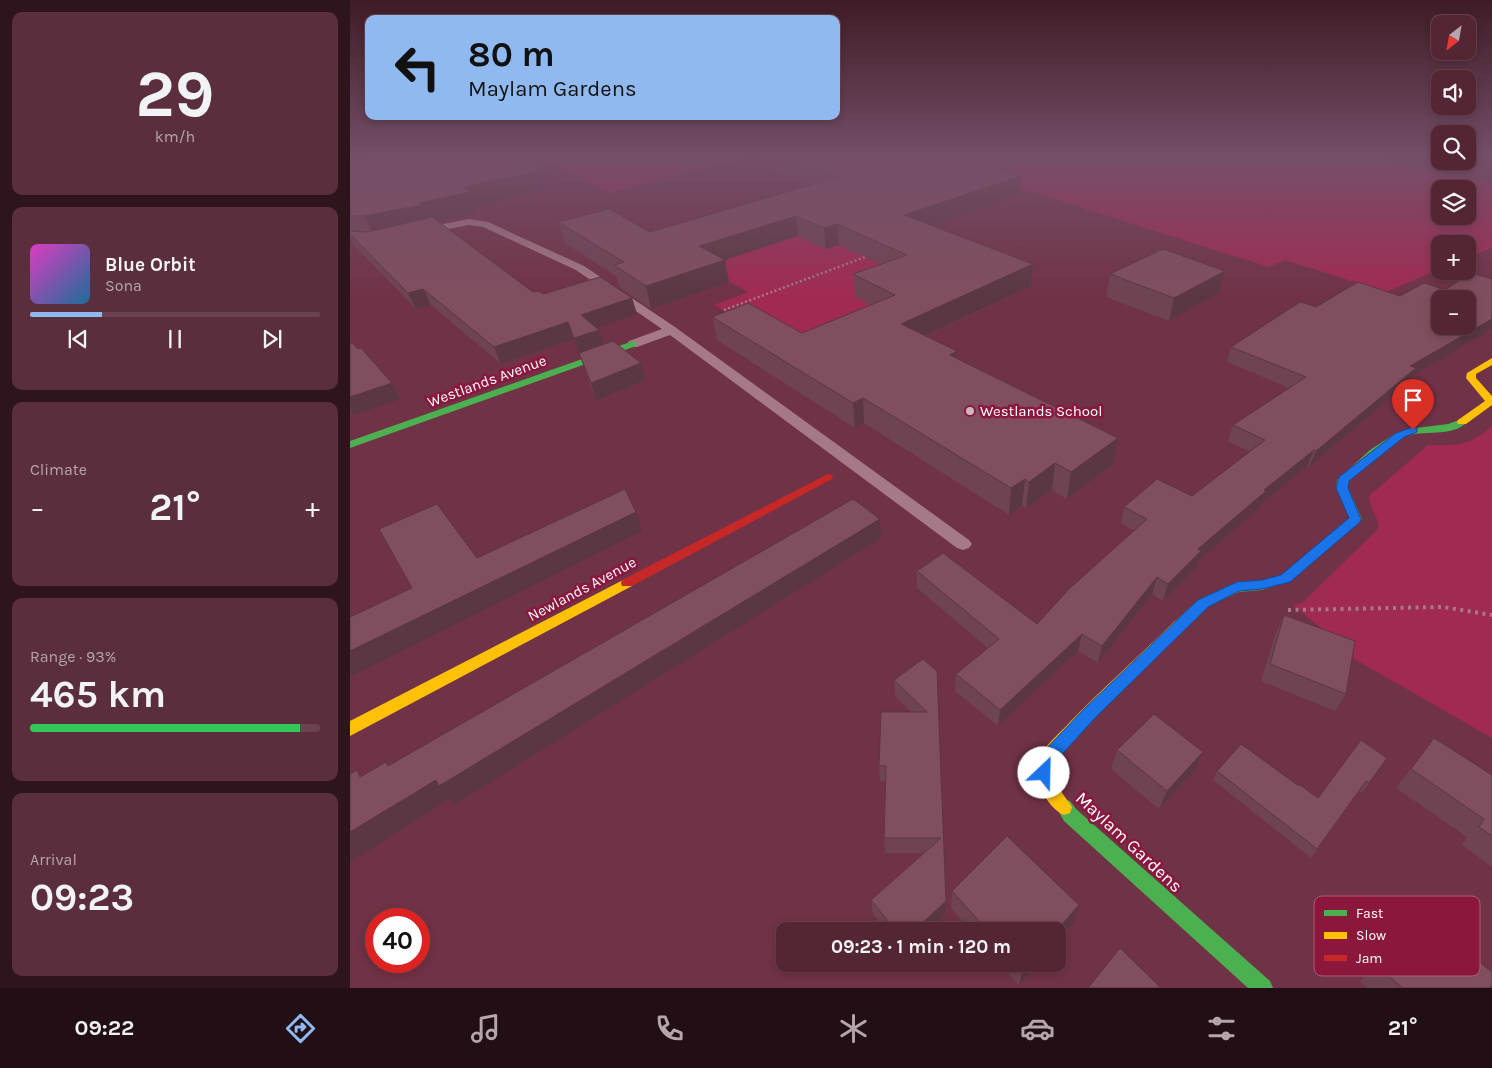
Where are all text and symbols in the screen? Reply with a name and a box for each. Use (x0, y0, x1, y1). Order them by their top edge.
north arrow (1431, 15, 1476, 60)
map controls (1431, 15, 1476, 335)
text: 80 m (468, 34, 555, 75)
icon: left (385, 35, 450, 100)
text: 29 (136, 56, 214, 132)
button: sound (1431, 70, 1476, 115)
text: Maylam Gardens (468, 76, 636, 102)
button: search (1431, 125, 1476, 170)
text: km/h (155, 127, 195, 146)
button: layers (1431, 180, 1476, 225)
button: + (1431, 235, 1476, 280)
text: Blue Orbit (105, 254, 196, 276)
text: Sona (105, 276, 142, 295)
button: − (1431, 290, 1476, 335)
icon: previous (64, 325, 92, 353)
icon: pause (161, 325, 189, 353)
icon: next (258, 325, 286, 353)
street label: Westlands Avenue (425, 351, 549, 411)
pin (1392, 379, 1434, 430)
icon: arrive (1399, 386, 1427, 414)
place label: Westlands School (980, 402, 1102, 420)
marker: Westlands School (964, 405, 976, 417)
text: Climate (30, 460, 87, 479)
text: 21° (149, 485, 201, 530)
text: − (30, 491, 45, 524)
text: + (305, 491, 320, 524)
street label: Newlands Avenue (525, 553, 639, 625)
text: Range · 93% (30, 647, 116, 666)
text: 465 km (30, 672, 166, 717)
position arrow (1017, 746, 1069, 798)
street label: Maylam Gardens (1071, 787, 1187, 897)
text: Arrival (30, 850, 77, 869)
text: 09:23 (30, 875, 134, 920)
legend (1314, 896, 1480, 976)
text: Fast (1356, 905, 1383, 922)
speed limit sign: 40 (365, 908, 430, 973)
text: Slow (1356, 927, 1386, 944)
text: 09:23 · 1 min · 120 m (831, 936, 1011, 958)
text: Jam (1356, 950, 1382, 967)
icon: directions (283, 1011, 318, 1046)
icon: music (468, 1011, 503, 1046)
icon: phone (652, 1011, 687, 1046)
icon: climate (836, 1011, 871, 1046)
icon: car (1020, 1011, 1055, 1046)
icon: filters (1204, 1011, 1239, 1046)
text: 09:22 (75, 1015, 134, 1041)
text: 21° (1388, 1015, 1417, 1041)

